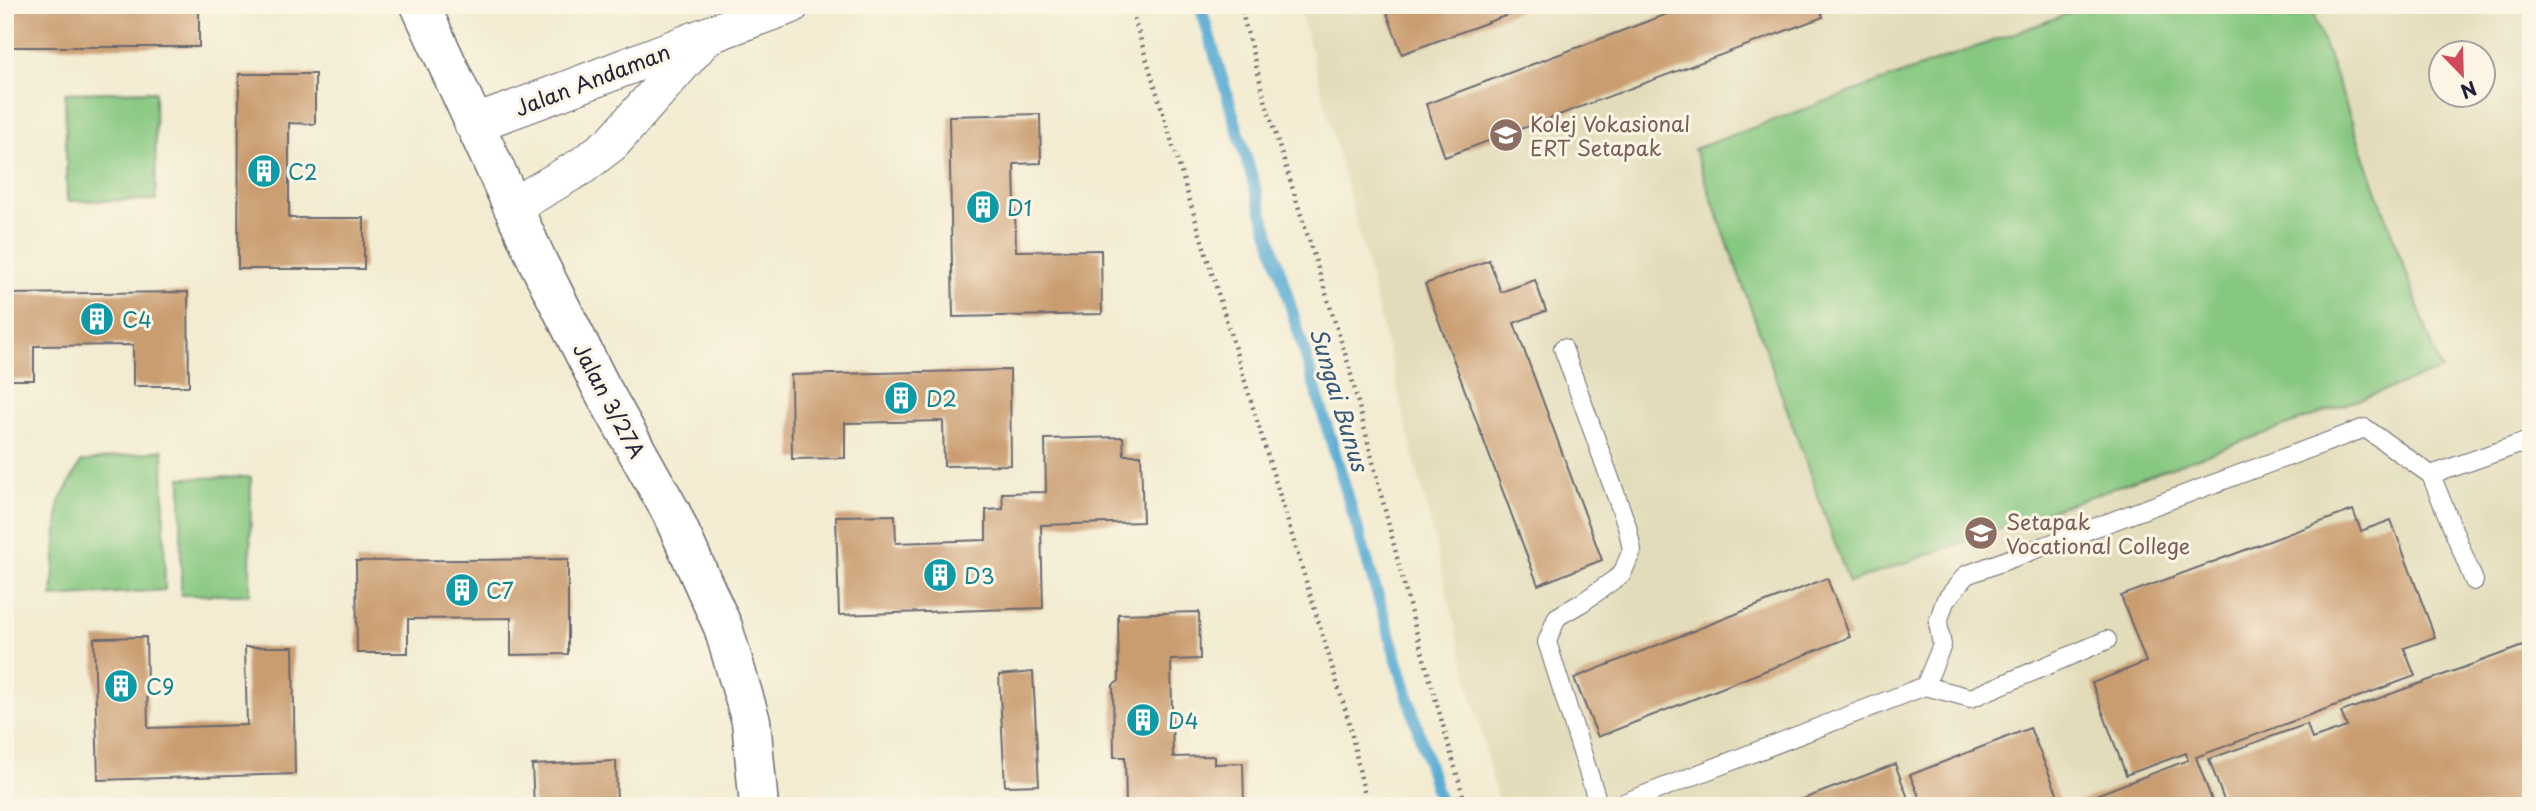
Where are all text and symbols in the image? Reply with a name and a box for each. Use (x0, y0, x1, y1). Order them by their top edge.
street label: Jalan Andaman (510, 35, 674, 123)
north arrow (2428, 38, 2498, 108)
text: N (2457, 75, 2481, 106)
place label: Kolej Vokasional ERT Setapak (1530, 107, 1690, 163)
school or university icon: Kolej Vokasional ERT Setapak (1487, 116, 1525, 154)
building icon: C2 (245, 152, 283, 190)
place label: C2 (288, 155, 317, 187)
building icon: D1 (964, 188, 1002, 226)
place label: D1 (1007, 191, 1032, 223)
building icon: C4 (78, 300, 116, 338)
place label: C4 (122, 303, 152, 335)
water label: Sungai Bunus (1302, 323, 1379, 478)
street label: Jalan 3/27A (566, 337, 654, 463)
building icon: D2 (882, 379, 920, 417)
place label: D2 (926, 382, 957, 414)
place label: Setapak Vocational College (2006, 505, 2190, 561)
school or university icon: Setapak Vocational College (1962, 514, 2000, 552)
building icon: D3 (921, 556, 959, 594)
place label: D3 (964, 559, 995, 591)
building icon: C7 (443, 571, 481, 609)
place label: C7 (486, 574, 514, 606)
building icon: C9 (102, 667, 140, 705)
place label: C9 (146, 670, 174, 702)
building icon: D4 (1124, 701, 1162, 739)
place label: D4 (1168, 704, 1199, 736)

